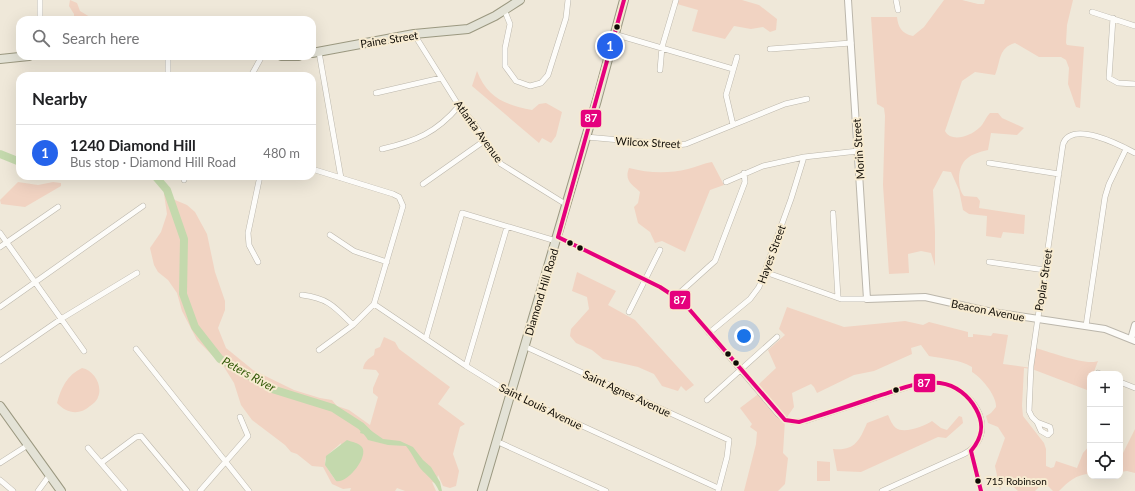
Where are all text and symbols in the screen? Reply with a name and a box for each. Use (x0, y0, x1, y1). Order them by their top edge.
search box (16, 16, 316, 60)
unlabelled marker (612, 22, 622, 32)
icon: search (30, 27, 52, 49)
street label: Paine Street (359, 28, 419, 50)
text: Search here (62, 29, 139, 47)
pin: 1 (597, 31, 623, 61)
text: Nearby (32, 88, 87, 109)
street label: Atlanta Avenue (452, 97, 506, 165)
line badge: 87 (580, 109, 602, 128)
text: 87 (585, 111, 597, 124)
street label: Morin Street (849, 118, 867, 180)
street label: Wilcox Street (615, 134, 681, 150)
text: 1240 Diamond Hill (70, 136, 196, 154)
text: 1 (41, 145, 49, 161)
text: 480 m (263, 145, 300, 161)
text: Bus stop · Diamond Hill Road (70, 154, 236, 170)
street label: Hayes Street (754, 223, 788, 285)
unlabelled marker (565, 238, 575, 248)
unlabelled marker (575, 243, 585, 253)
street label: Diamond Hill Road (522, 247, 560, 337)
street label: Poplar Street (1032, 248, 1054, 312)
line badge: 87 (669, 290, 691, 310)
text: 87 (674, 293, 686, 306)
street label: Beacon Avenue (950, 296, 1026, 324)
your location (734, 326, 754, 346)
unlabelled marker (723, 349, 733, 359)
water label: Peters River (220, 353, 279, 395)
unlabelled marker (731, 358, 741, 368)
street label: Saint Agnes Avenue (581, 367, 673, 419)
map controls (1087, 371, 1123, 479)
button: + (1087, 371, 1123, 407)
line badge: 87 (913, 373, 936, 393)
text: 87 (918, 376, 930, 389)
street label: Saint Louis Avenue (497, 380, 585, 432)
unlabelled marker (891, 385, 901, 395)
button: − (1087, 407, 1123, 443)
button: locate (1087, 443, 1123, 479)
place label: 715 Robinson (986, 475, 1047, 487)
marker: 715 Robinson (973, 476, 983, 486)

